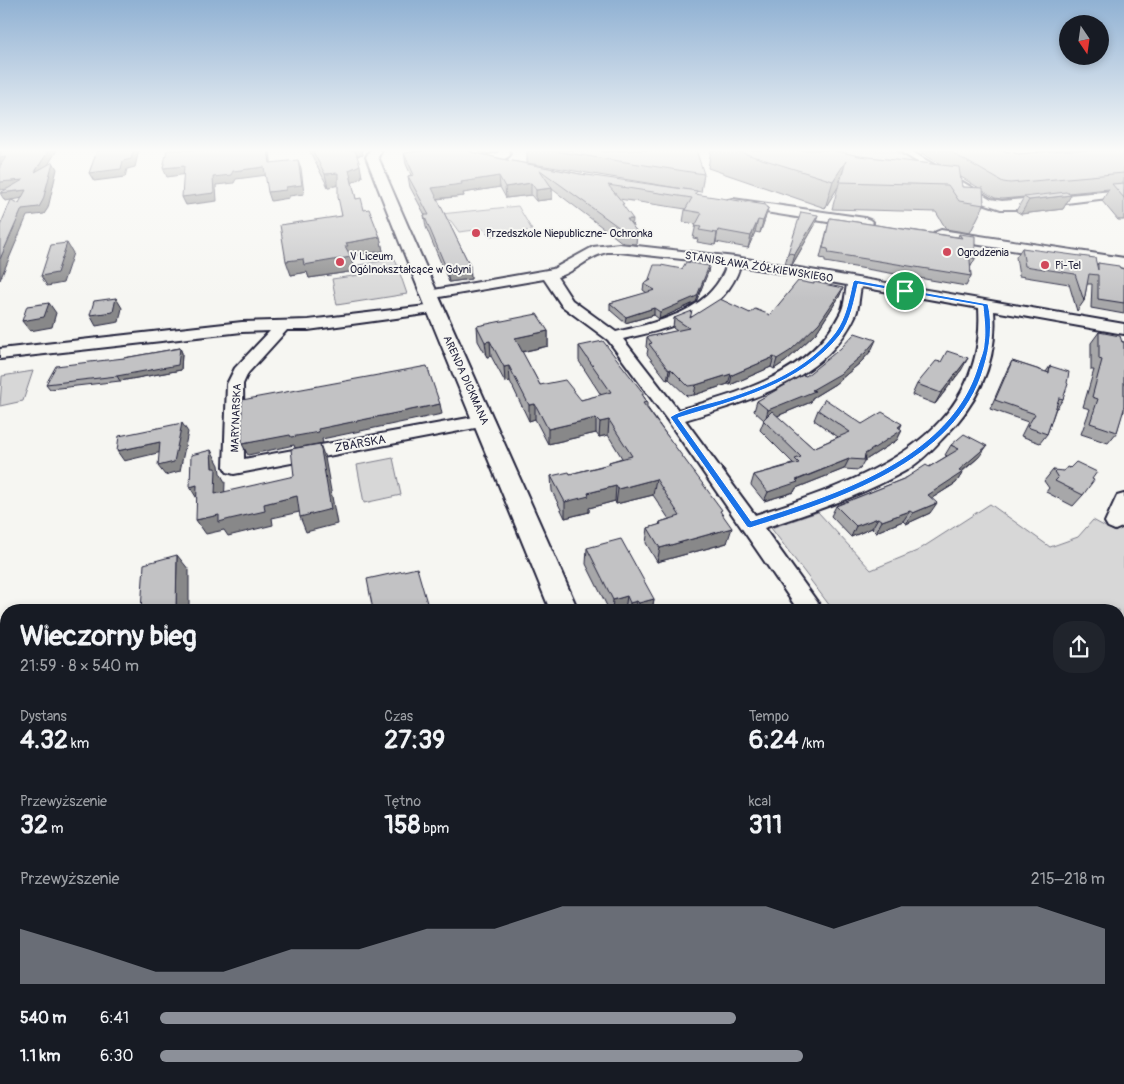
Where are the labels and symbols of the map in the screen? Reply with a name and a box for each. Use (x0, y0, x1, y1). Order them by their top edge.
north arrow (1059, 15, 1109, 65)
marker: Przedszkole Niepubliczne- Ochronka (470, 227, 482, 239)
place label: Przedszkole Niepubliczne- Ochronka (486, 227, 653, 240)
marker: Ogrodzenia (941, 246, 953, 258)
place label: Ogrodzenia (957, 246, 1009, 259)
street label: STANISŁAWA ŻÓŁKIEWSKIEGO (684, 248, 834, 285)
place label: V Liceum Ogólnokształcące w Gdyni (350, 250, 471, 276)
marker: V Liceum Ogólnokształcące w Gdyni (334, 256, 346, 268)
marker: Pi-Tel (1039, 259, 1051, 271)
place label: Pi-Tel (1055, 259, 1081, 272)
pin (884, 270, 926, 312)
street label: ARENDA DICKMANA (440, 333, 492, 427)
street label: MARYNARSKA (228, 383, 244, 453)
street label: ZBARSKA (333, 432, 387, 456)

